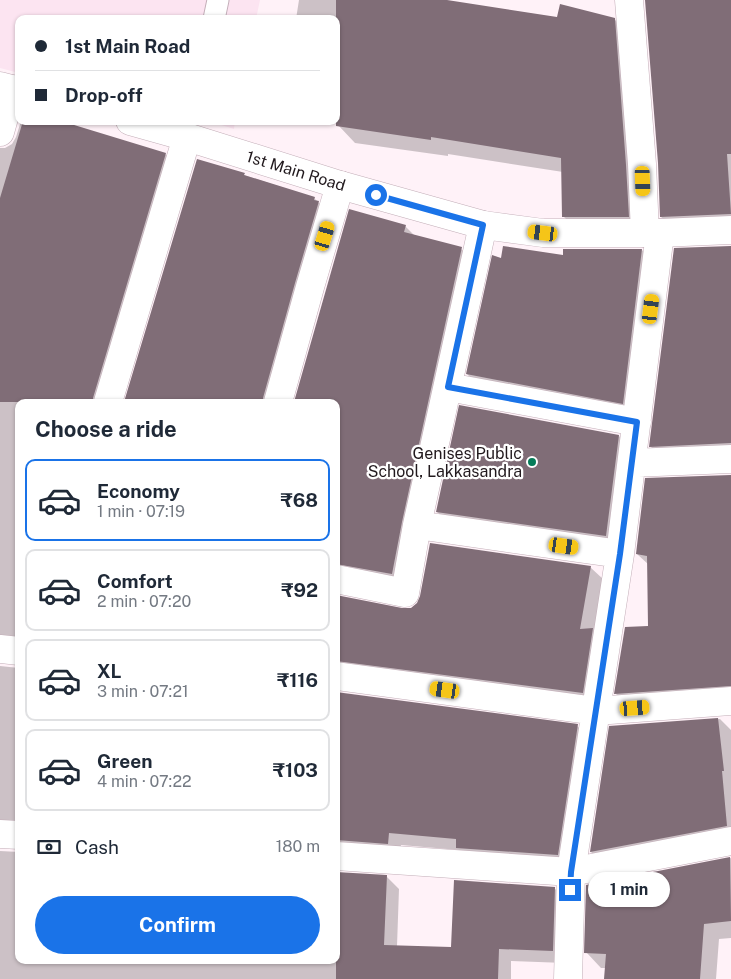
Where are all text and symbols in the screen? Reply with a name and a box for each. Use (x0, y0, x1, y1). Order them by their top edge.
text: 1st Main Road (65, 35, 190, 57)
text: Drop-off (65, 84, 142, 106)
street label: 1st Main Road (244, 147, 348, 195)
car (634, 166, 651, 196)
route start (365, 184, 387, 206)
car (313, 219, 336, 253)
car (527, 224, 558, 242)
car (641, 293, 660, 325)
text: Choose a ride (35, 416, 177, 442)
place label: Genises Public School, Lakkasandra (368, 444, 522, 481)
marker: Genises Public School, Lakkasandra (526, 456, 538, 468)
icon: car (37, 478, 82, 523)
text: Economy (97, 480, 180, 502)
text: ₹68 (281, 489, 318, 511)
text: 1 min · 07:19 (97, 502, 185, 521)
car (548, 536, 579, 556)
icon: car (37, 568, 82, 613)
text: Comfort (97, 570, 173, 592)
text: ₹92 (281, 579, 318, 601)
text: 2 min · 07:20 (97, 592, 191, 611)
icon: car (37, 658, 82, 703)
text: XL (97, 660, 122, 682)
text: ₹116 (277, 669, 318, 691)
car (429, 680, 460, 700)
text: 3 min · 07:21 (97, 682, 189, 701)
car (619, 699, 650, 717)
icon: car (37, 748, 82, 793)
text: Green (97, 750, 152, 772)
text: ₹103 (273, 759, 318, 781)
text: 4 min · 07:22 (97, 772, 192, 791)
icon: cash (35, 833, 63, 861)
text: Cash (75, 836, 119, 858)
text: 180 m (276, 837, 320, 856)
callout: 1 min (588, 872, 670, 908)
route end (559, 879, 581, 901)
text: 1 min (610, 880, 648, 899)
button: Confirm (35, 896, 320, 954)

